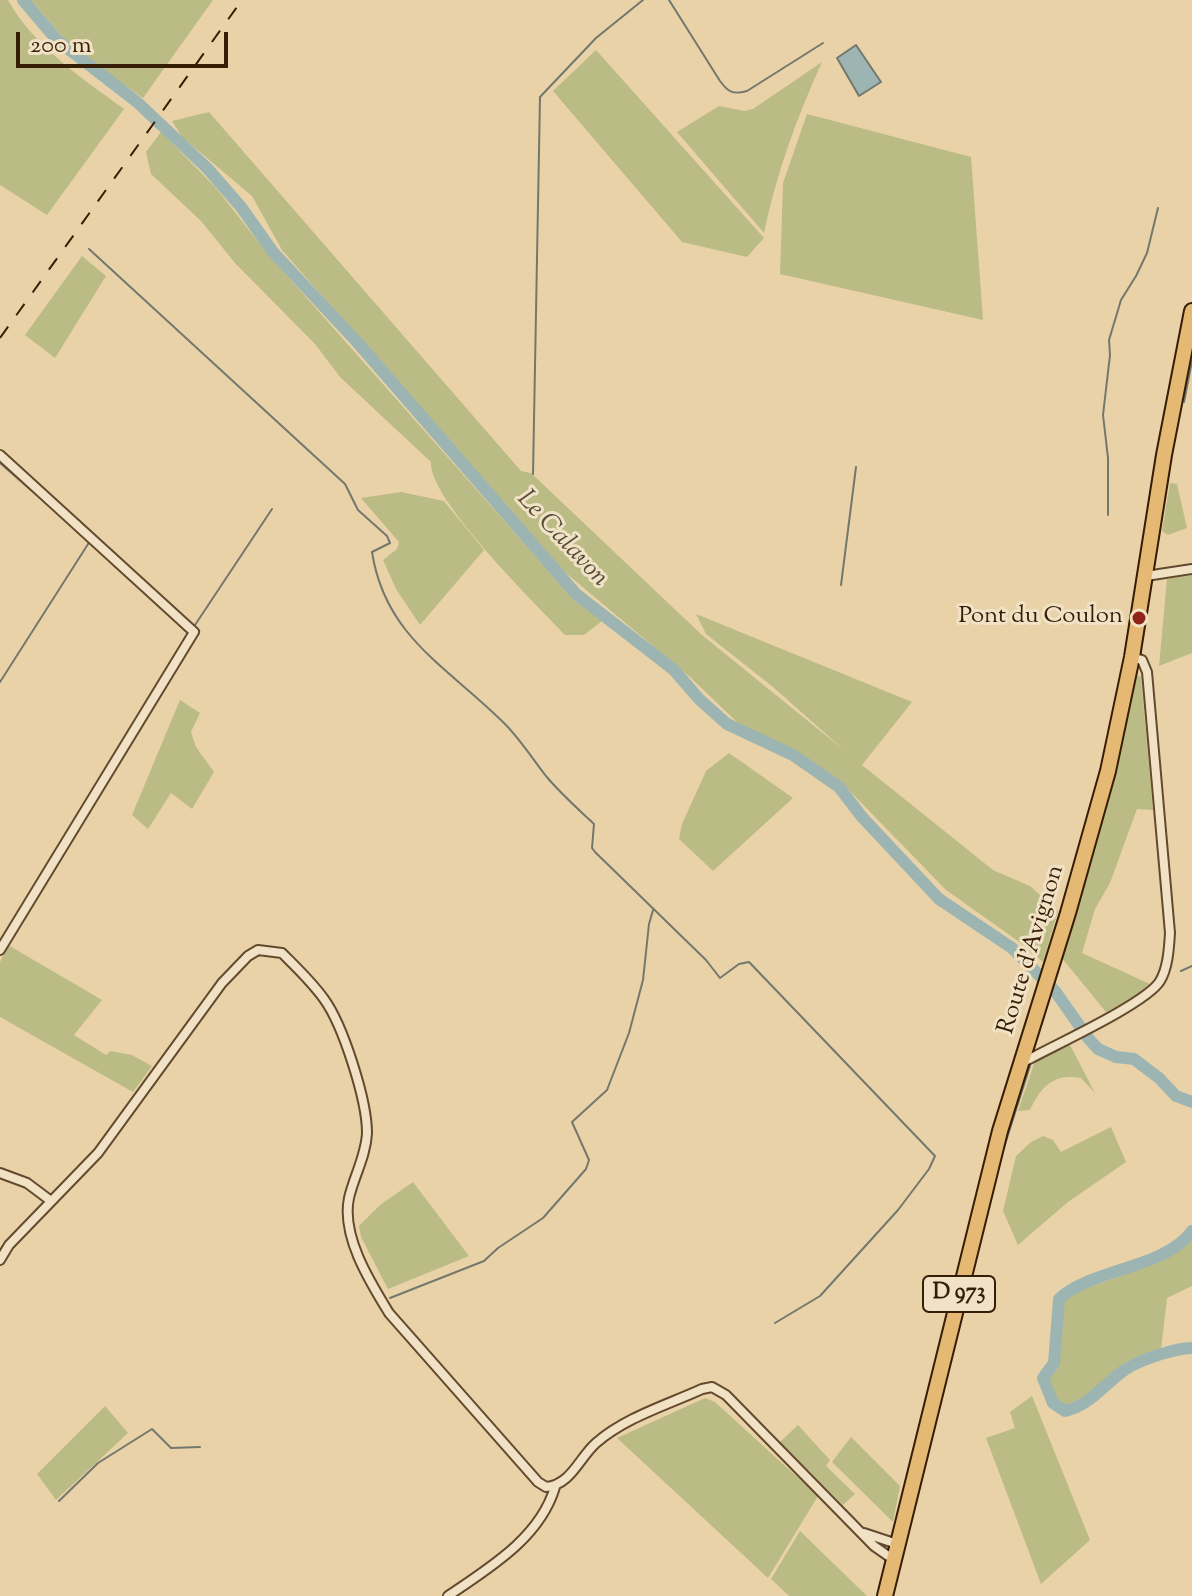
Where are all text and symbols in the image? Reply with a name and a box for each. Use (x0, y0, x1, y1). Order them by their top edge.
scale bar (20, 16, 232, 66)
text: 200 m (30, 29, 92, 63)
water label: Le Calavon (508, 485, 614, 595)
place label: Pont du Coulon (958, 604, 1123, 632)
marker: Pont du Coulon (1130, 609, 1148, 627)
street label: Route d'Avignon (994, 862, 1072, 1038)
road number: D 973 (923, 1276, 995, 1312)

